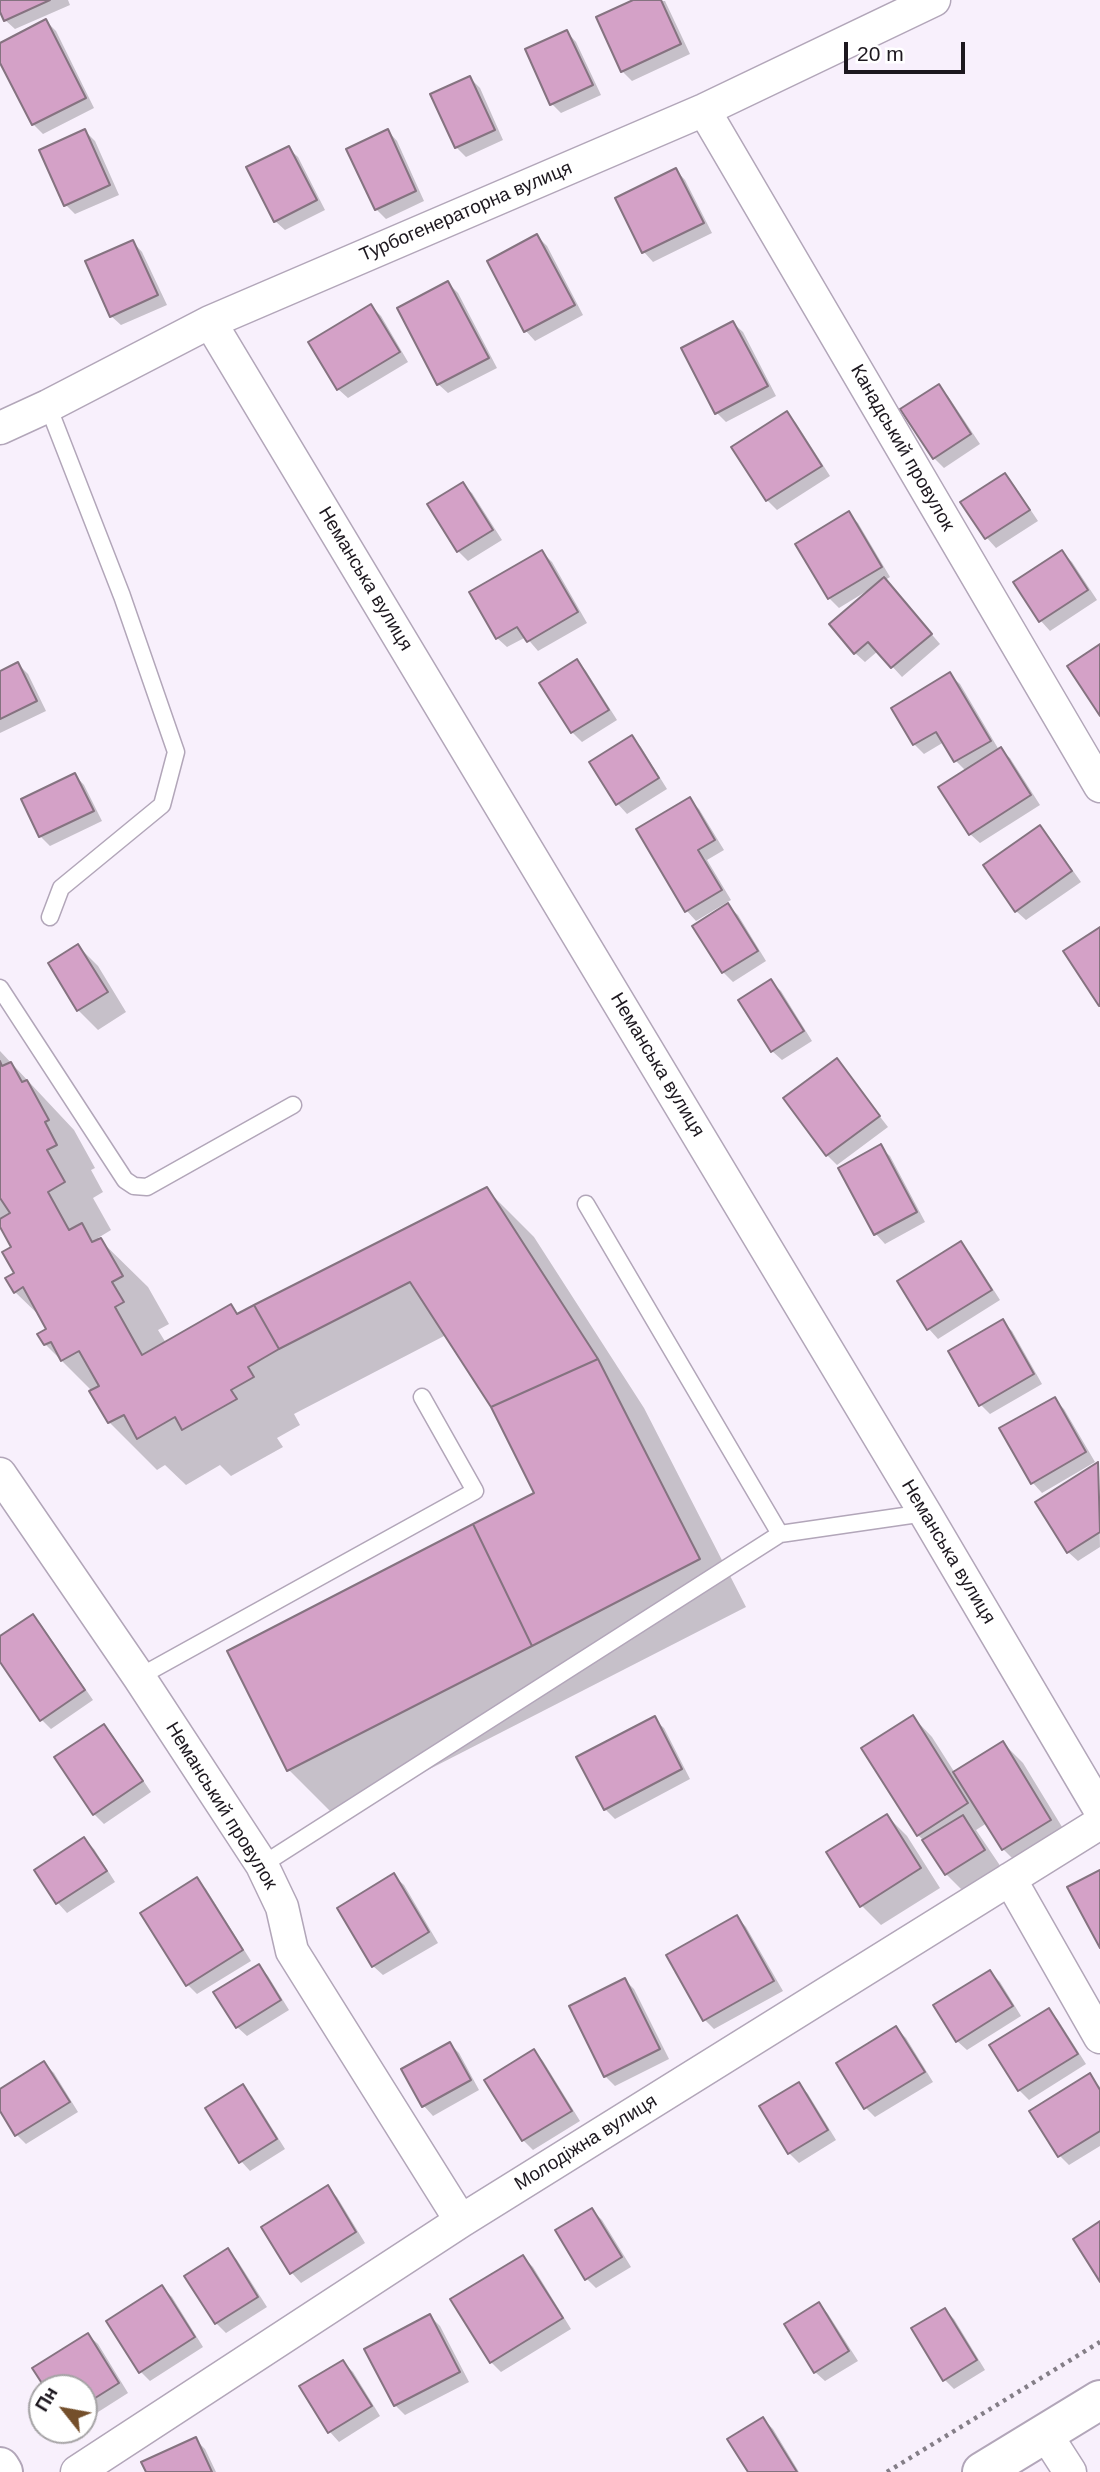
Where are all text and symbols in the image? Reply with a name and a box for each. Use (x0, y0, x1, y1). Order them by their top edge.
scale bar (848, 28, 969, 72)
text: 20 m (857, 42, 904, 65)
street label: Турбогенераторна вулиця (356, 157, 576, 267)
street label: Канадський провулок (845, 361, 959, 535)
street label: Неманська вулиця (313, 503, 417, 655)
street label: Неманська вулиця (605, 989, 709, 1141)
street label: Неманська вулиця (896, 1476, 1000, 1628)
street label: Неманський провулок (160, 1718, 282, 1894)
street label: Молодіжна вулиця (511, 2090, 661, 2196)
north arrow (28, 2374, 98, 2444)
text: Пн (31, 2383, 62, 2415)

